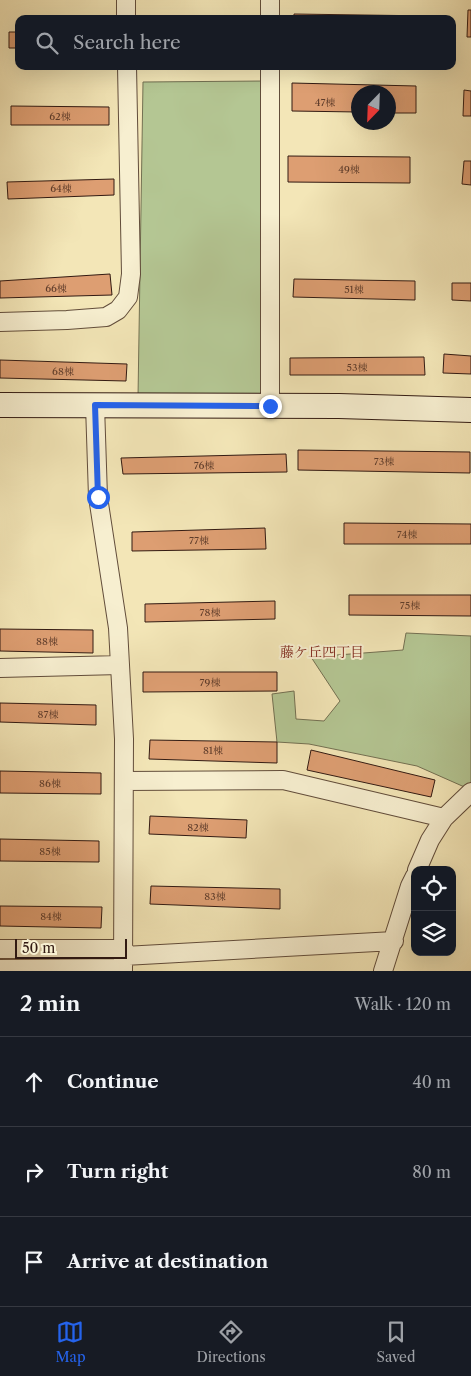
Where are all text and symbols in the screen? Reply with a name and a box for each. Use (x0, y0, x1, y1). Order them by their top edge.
search box (15, 15, 456, 70)
icon: search (33, 29, 61, 57)
text: Search here (73, 31, 181, 54)
north arrow (351, 85, 396, 130)
house number: 47棟 (315, 96, 335, 109)
house number: 62棟 (49, 110, 71, 123)
house number: 49棟 (338, 163, 360, 176)
house number: 64棟 (50, 182, 72, 195)
house number: 66棟 (45, 282, 67, 295)
house number: 51棟 (344, 283, 364, 296)
house number: 53棟 (347, 361, 367, 374)
house number: 68棟 (52, 365, 74, 378)
route end (259, 395, 282, 418)
house number: 73棟 (374, 455, 394, 468)
house number: 76棟 (194, 459, 214, 472)
route start (87, 486, 110, 509)
house number: 74棟 (397, 528, 417, 541)
house number: 77棟 (189, 534, 209, 547)
house number: 75棟 (400, 599, 420, 612)
house number: 78棟 (200, 606, 220, 619)
house number: 88棟 (36, 635, 58, 648)
district label: 藤ケ丘四丁目 (280, 643, 364, 661)
house number: 79棟 (200, 676, 220, 689)
house number: 87棟 (38, 708, 58, 721)
house number: 81棟 (203, 744, 223, 757)
house number: 86棟 (39, 777, 61, 790)
house number: 82棟 (187, 821, 209, 834)
house number: 85棟 (39, 845, 61, 858)
map controls (411, 866, 456, 956)
button: locate (411, 866, 456, 911)
house number: 83棟 (204, 890, 226, 903)
house number: 84棟 (40, 910, 62, 923)
button: layers (411, 911, 456, 956)
scale bar (15, 936, 128, 959)
text: 50 m (22, 939, 55, 957)
text: 2 min (20, 991, 80, 1016)
text: Walk · 120 m (355, 994, 451, 1014)
icon: ahead (20, 1068, 48, 1096)
text: Continue (67, 1070, 159, 1093)
text: 40 m (412, 1072, 451, 1092)
icon: right (20, 1158, 48, 1186)
text: Turn right (67, 1160, 168, 1183)
text: 80 m (412, 1162, 451, 1182)
icon: arrive (20, 1248, 48, 1276)
text: Arrive at destination (67, 1250, 268, 1273)
tab: Map (55, 1318, 86, 1366)
tab: Directions (196, 1318, 266, 1366)
tab: Saved (377, 1318, 415, 1366)

